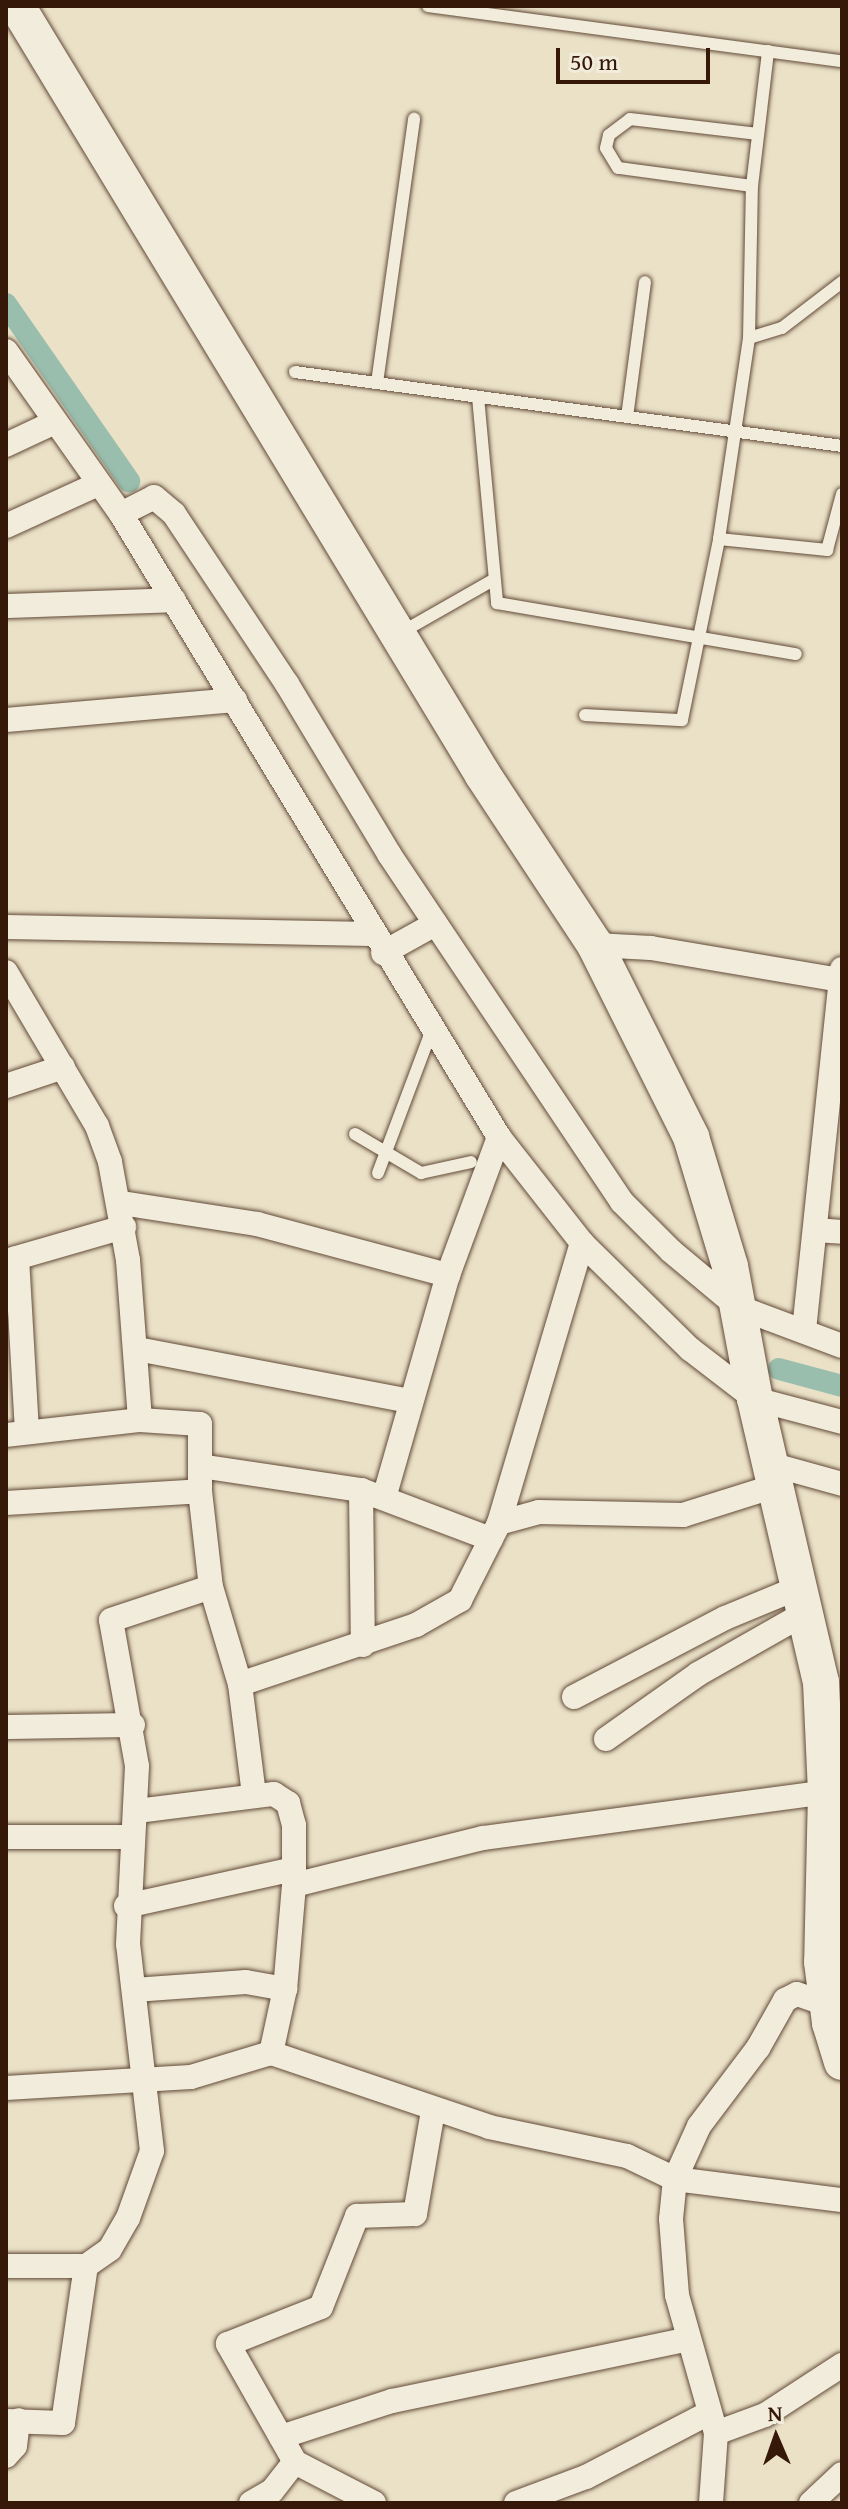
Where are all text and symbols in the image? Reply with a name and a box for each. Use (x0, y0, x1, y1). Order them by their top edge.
scale bar (560, 32, 714, 82)
text: 50 m (570, 44, 618, 79)
north arrow (736, 2397, 816, 2477)
text: N (767, 2397, 783, 2429)

